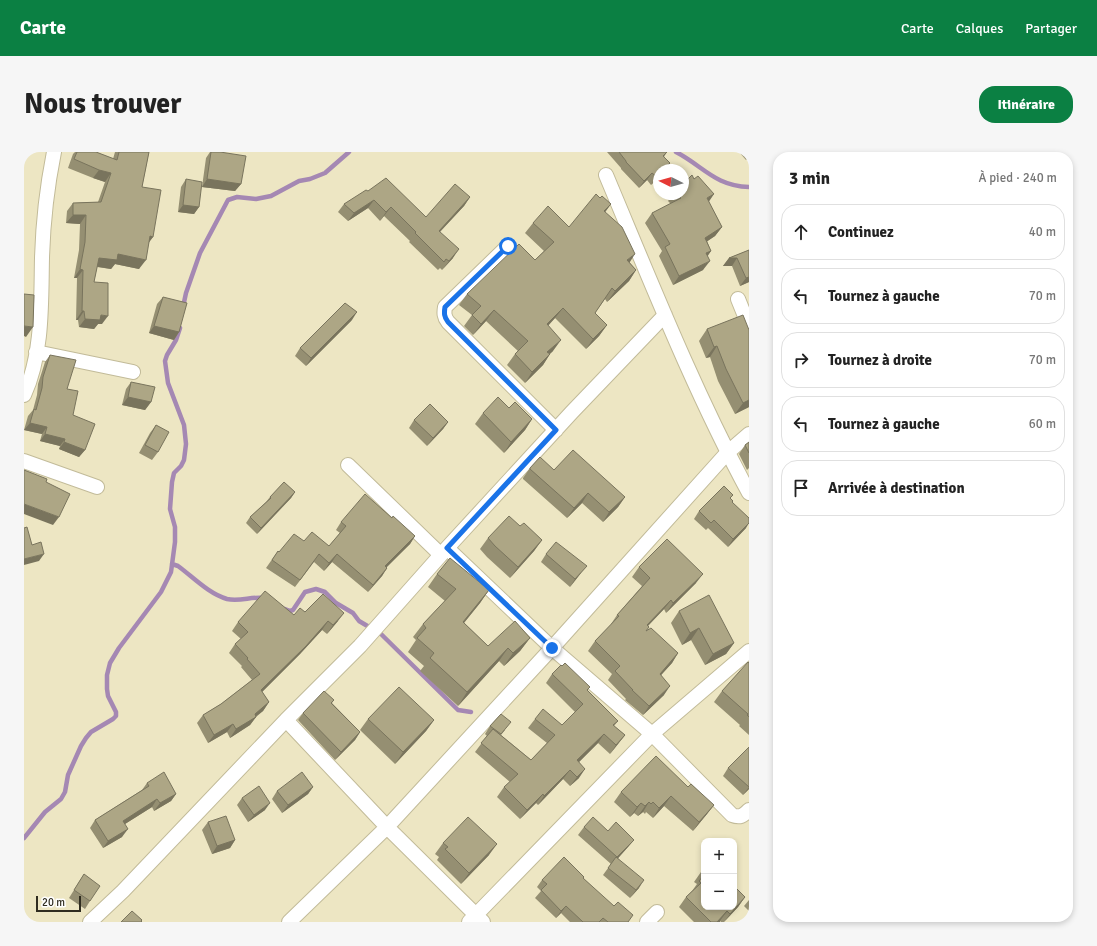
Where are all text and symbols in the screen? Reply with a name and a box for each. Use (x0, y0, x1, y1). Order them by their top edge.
text: Carte (20, 16, 66, 40)
text: Carte (901, 20, 934, 37)
text: Calques (956, 20, 1003, 37)
text: Partager (1025, 20, 1077, 37)
button: Itinéraire (979, 86, 1073, 123)
text: Nous trouver (24, 87, 181, 121)
north arrow (653, 164, 689, 200)
text: 3 min (789, 168, 830, 189)
text: À pied · 240 m (978, 170, 1057, 186)
icon: ahead (790, 221, 812, 243)
text: Continuez (828, 223, 894, 241)
text: 40 m (1029, 224, 1056, 240)
route start (499, 237, 517, 255)
icon: left (790, 285, 812, 307)
text: Tournez à gauche (828, 287, 940, 305)
text: 70 m (1029, 288, 1056, 304)
icon: right (790, 349, 812, 371)
text: Tournez à droite (828, 351, 932, 369)
text: 70 m (1029, 352, 1056, 368)
icon: left (790, 413, 812, 435)
text: Tournez à gauche (828, 415, 940, 433)
text: 60 m (1029, 416, 1056, 432)
icon: arrive (790, 477, 812, 499)
text: Arrivée à destination (828, 479, 965, 497)
route end (543, 639, 561, 657)
map controls (701, 838, 737, 910)
button: + (701, 838, 737, 874)
button: − (701, 874, 737, 910)
scale bar (36, 894, 81, 913)
text: 20 m (42, 896, 65, 909)

